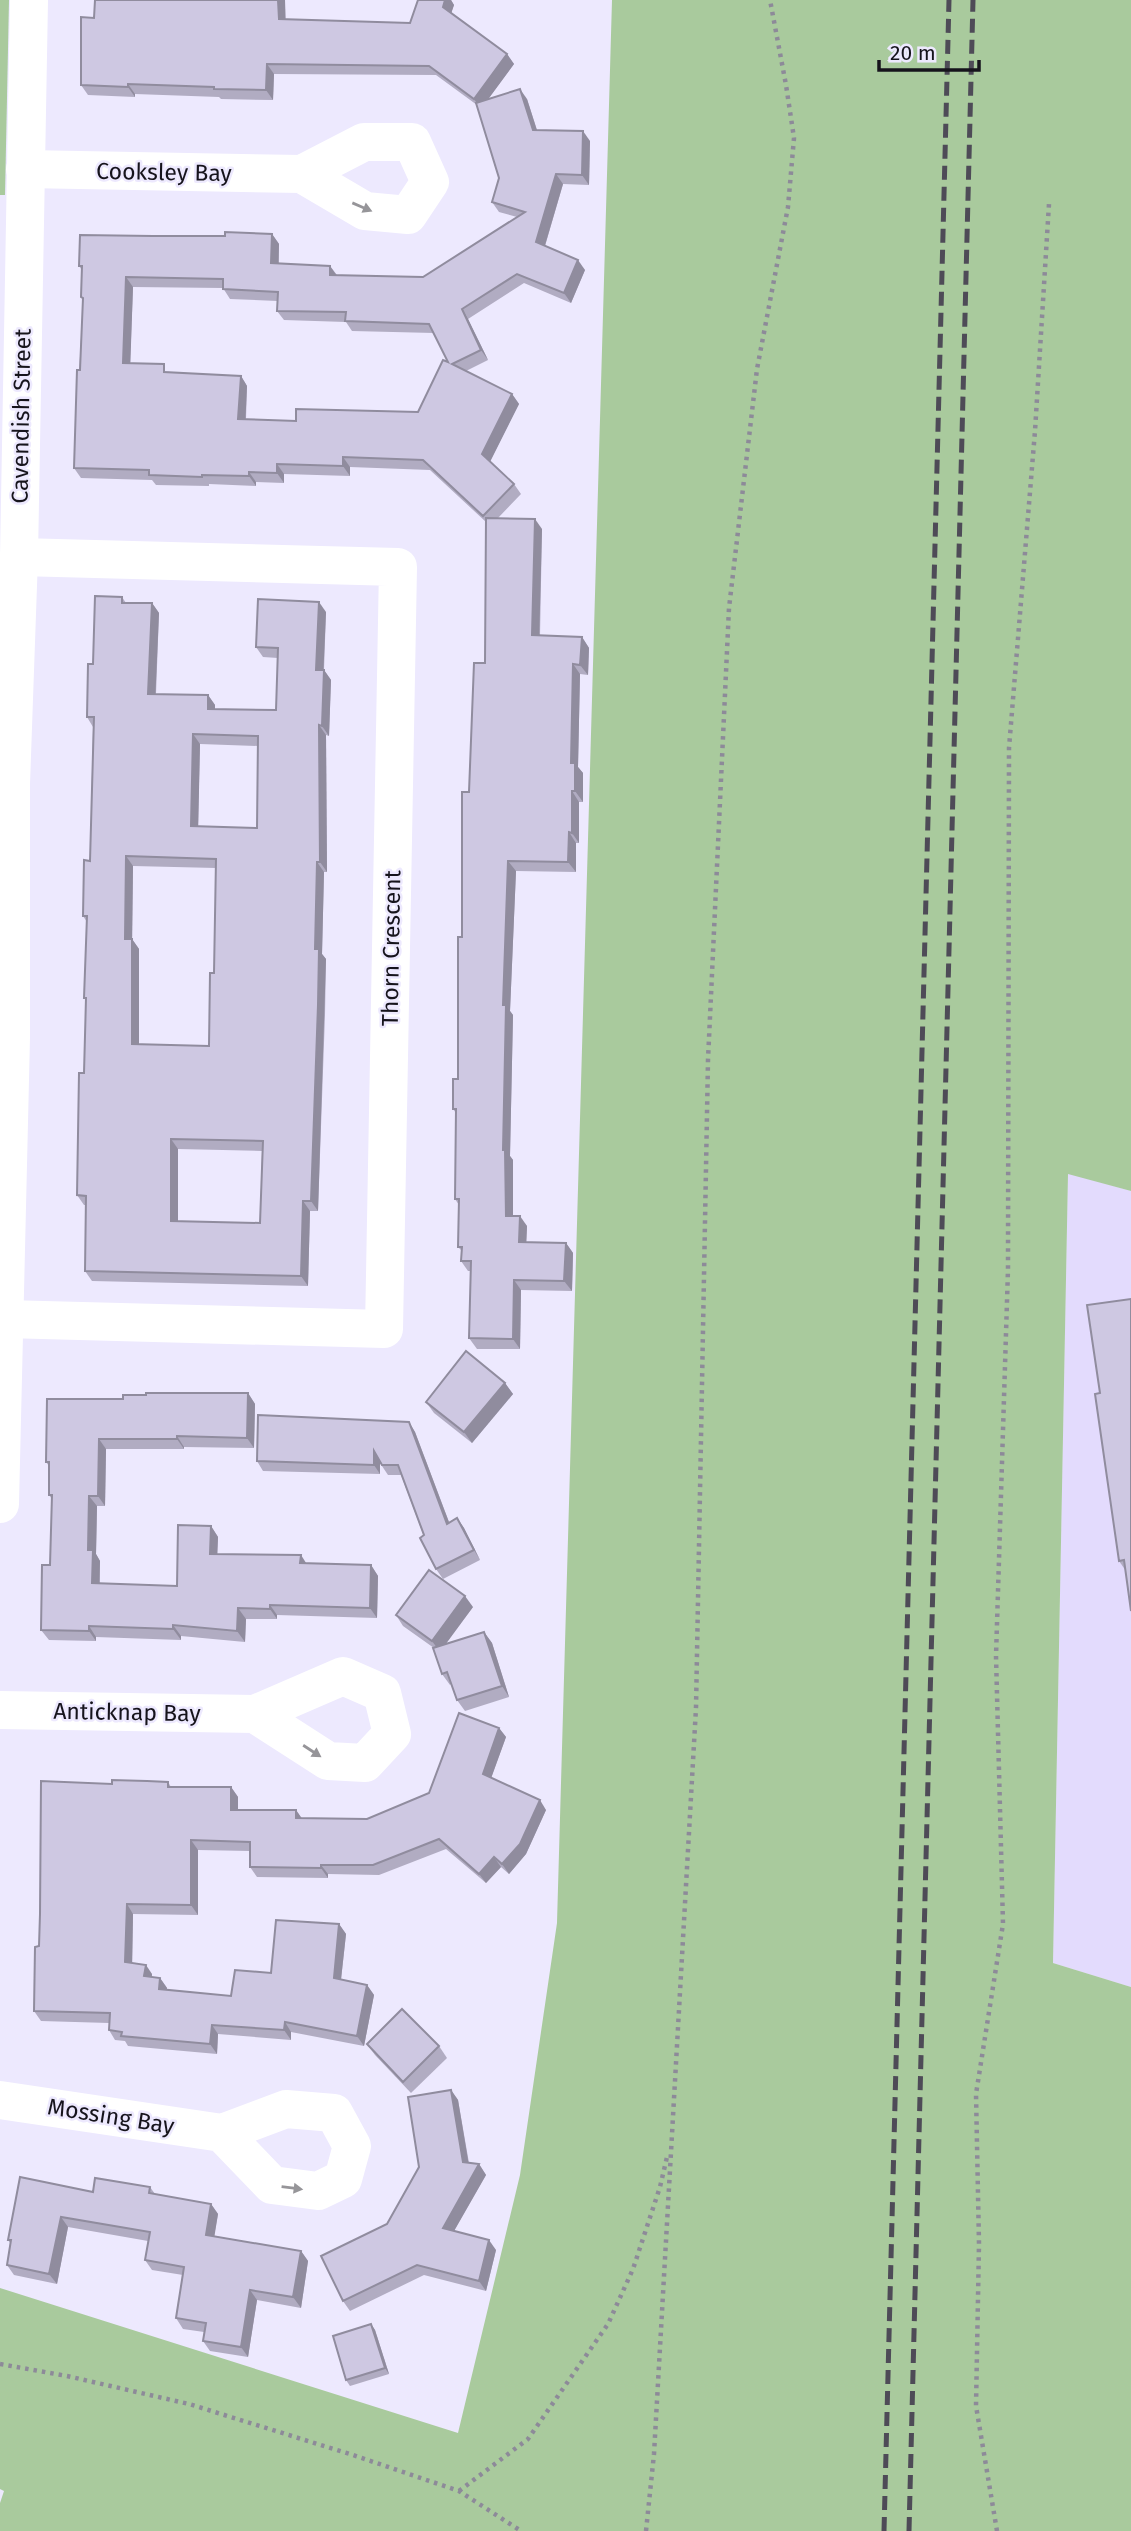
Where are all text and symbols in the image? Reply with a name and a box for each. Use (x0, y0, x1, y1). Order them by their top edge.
scale bar (879, 28, 979, 72)
text: 20 m (890, 40, 936, 66)
street label: Cooksley Bay (96, 157, 233, 187)
one-way arrow (351, 202, 372, 213)
street label: Cavendish Street (5, 328, 37, 504)
street label: Thorn Crescent (376, 869, 406, 1026)
street label: Anticknap Bay (53, 1697, 202, 1727)
one-way arrow (303, 1744, 321, 1758)
street label: Mossing Bay (46, 2092, 177, 2140)
one-way arrow (281, 2182, 303, 2193)

